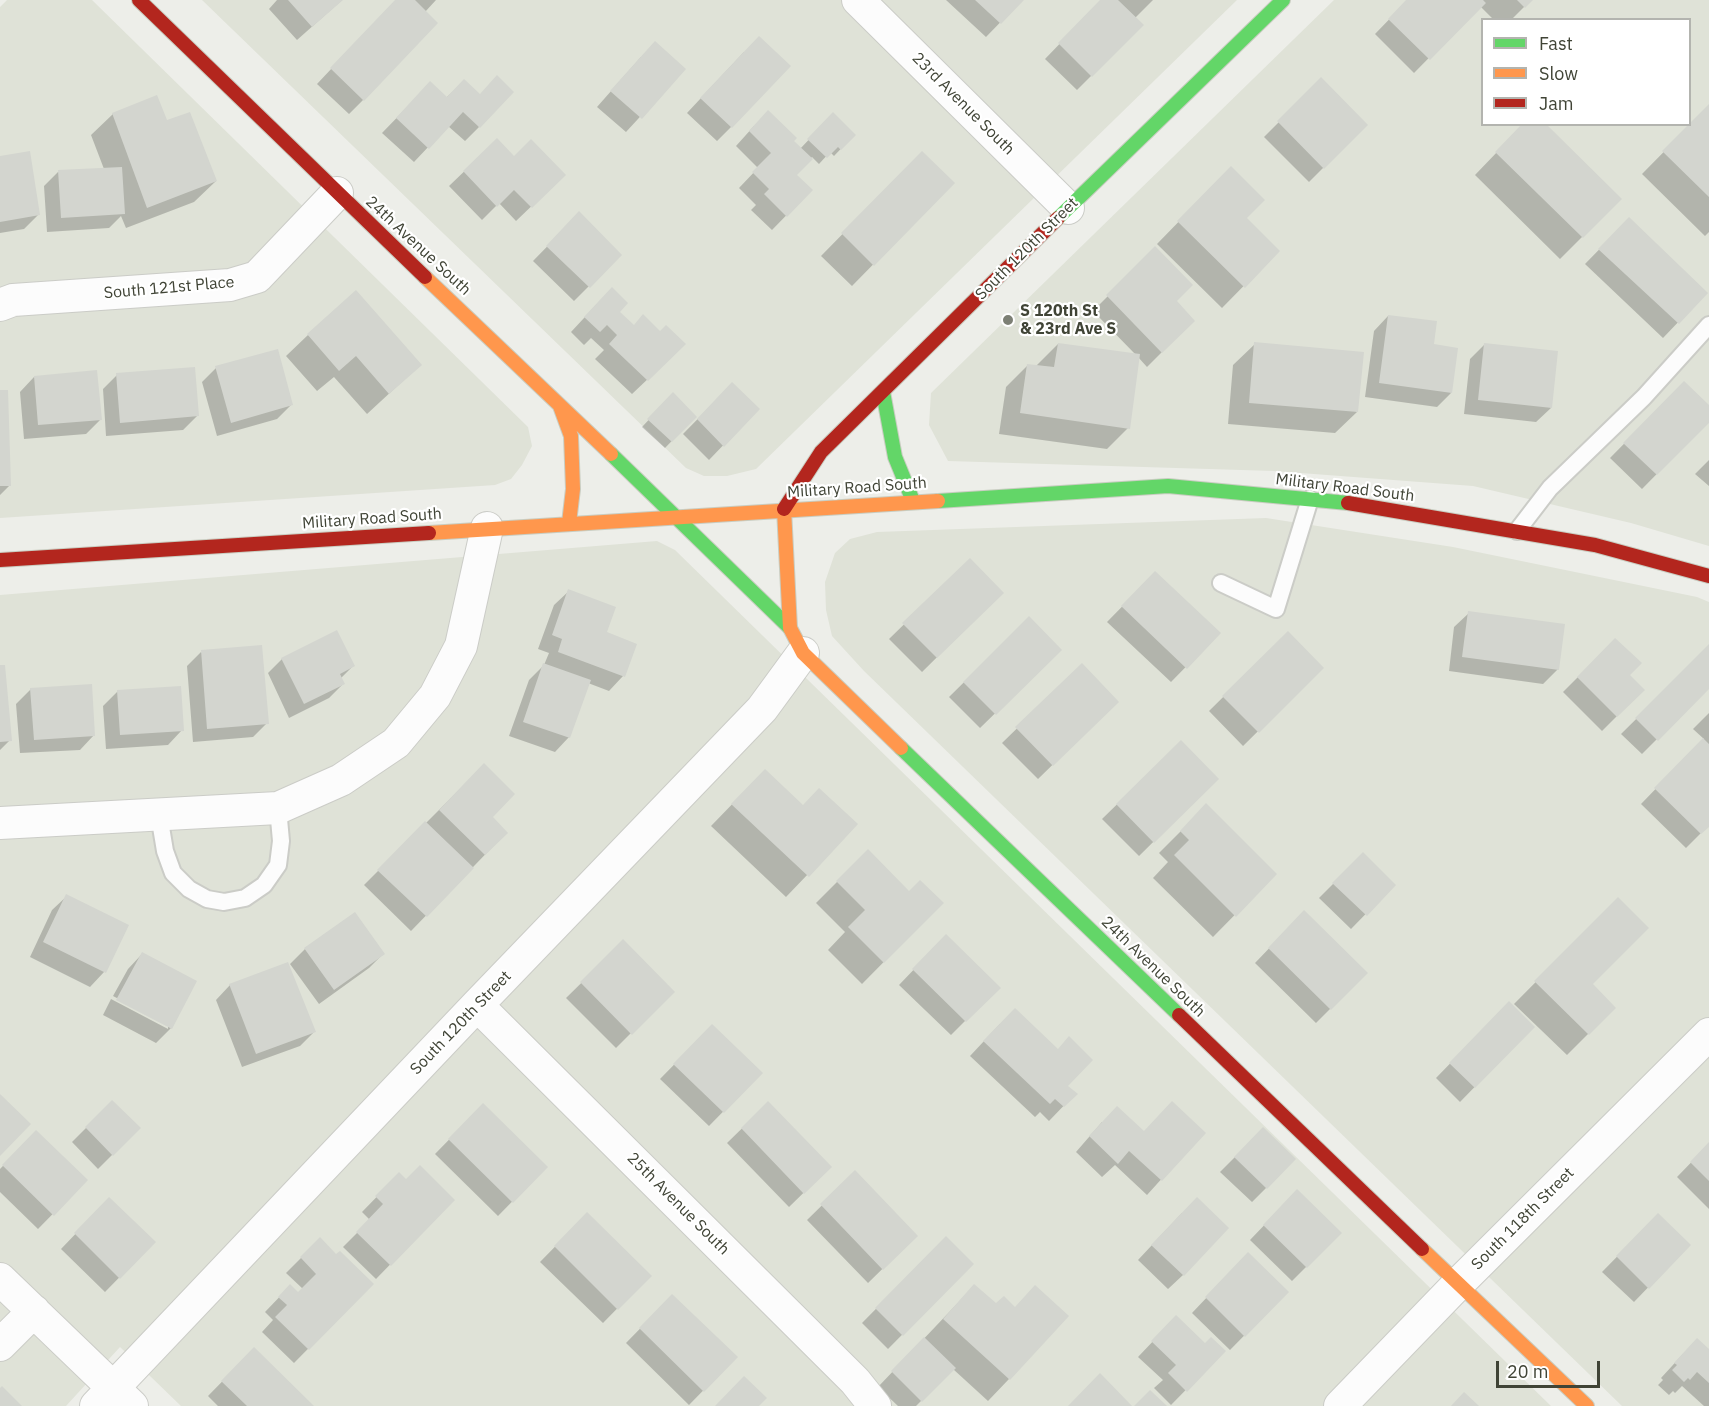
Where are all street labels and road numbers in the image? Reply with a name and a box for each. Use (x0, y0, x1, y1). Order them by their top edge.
street label: 23rd Avenue South (908, 49, 1018, 159)
street label: 24th Avenue South (361, 192, 475, 300)
street label: South 120th Street (972, 194, 1082, 304)
street label: South 121st Place (103, 273, 235, 303)
street label: Military Road South (1274, 470, 1416, 506)
street label: Military Road South (787, 474, 927, 502)
street label: Military Road South (302, 505, 442, 533)
street label: 24th Avenue South (1097, 913, 1209, 1021)
street label: South 120th Street (407, 967, 515, 1079)
street label: 25th Avenue South (623, 1149, 733, 1259)
street label: South 118th Street (1468, 1164, 1578, 1274)

